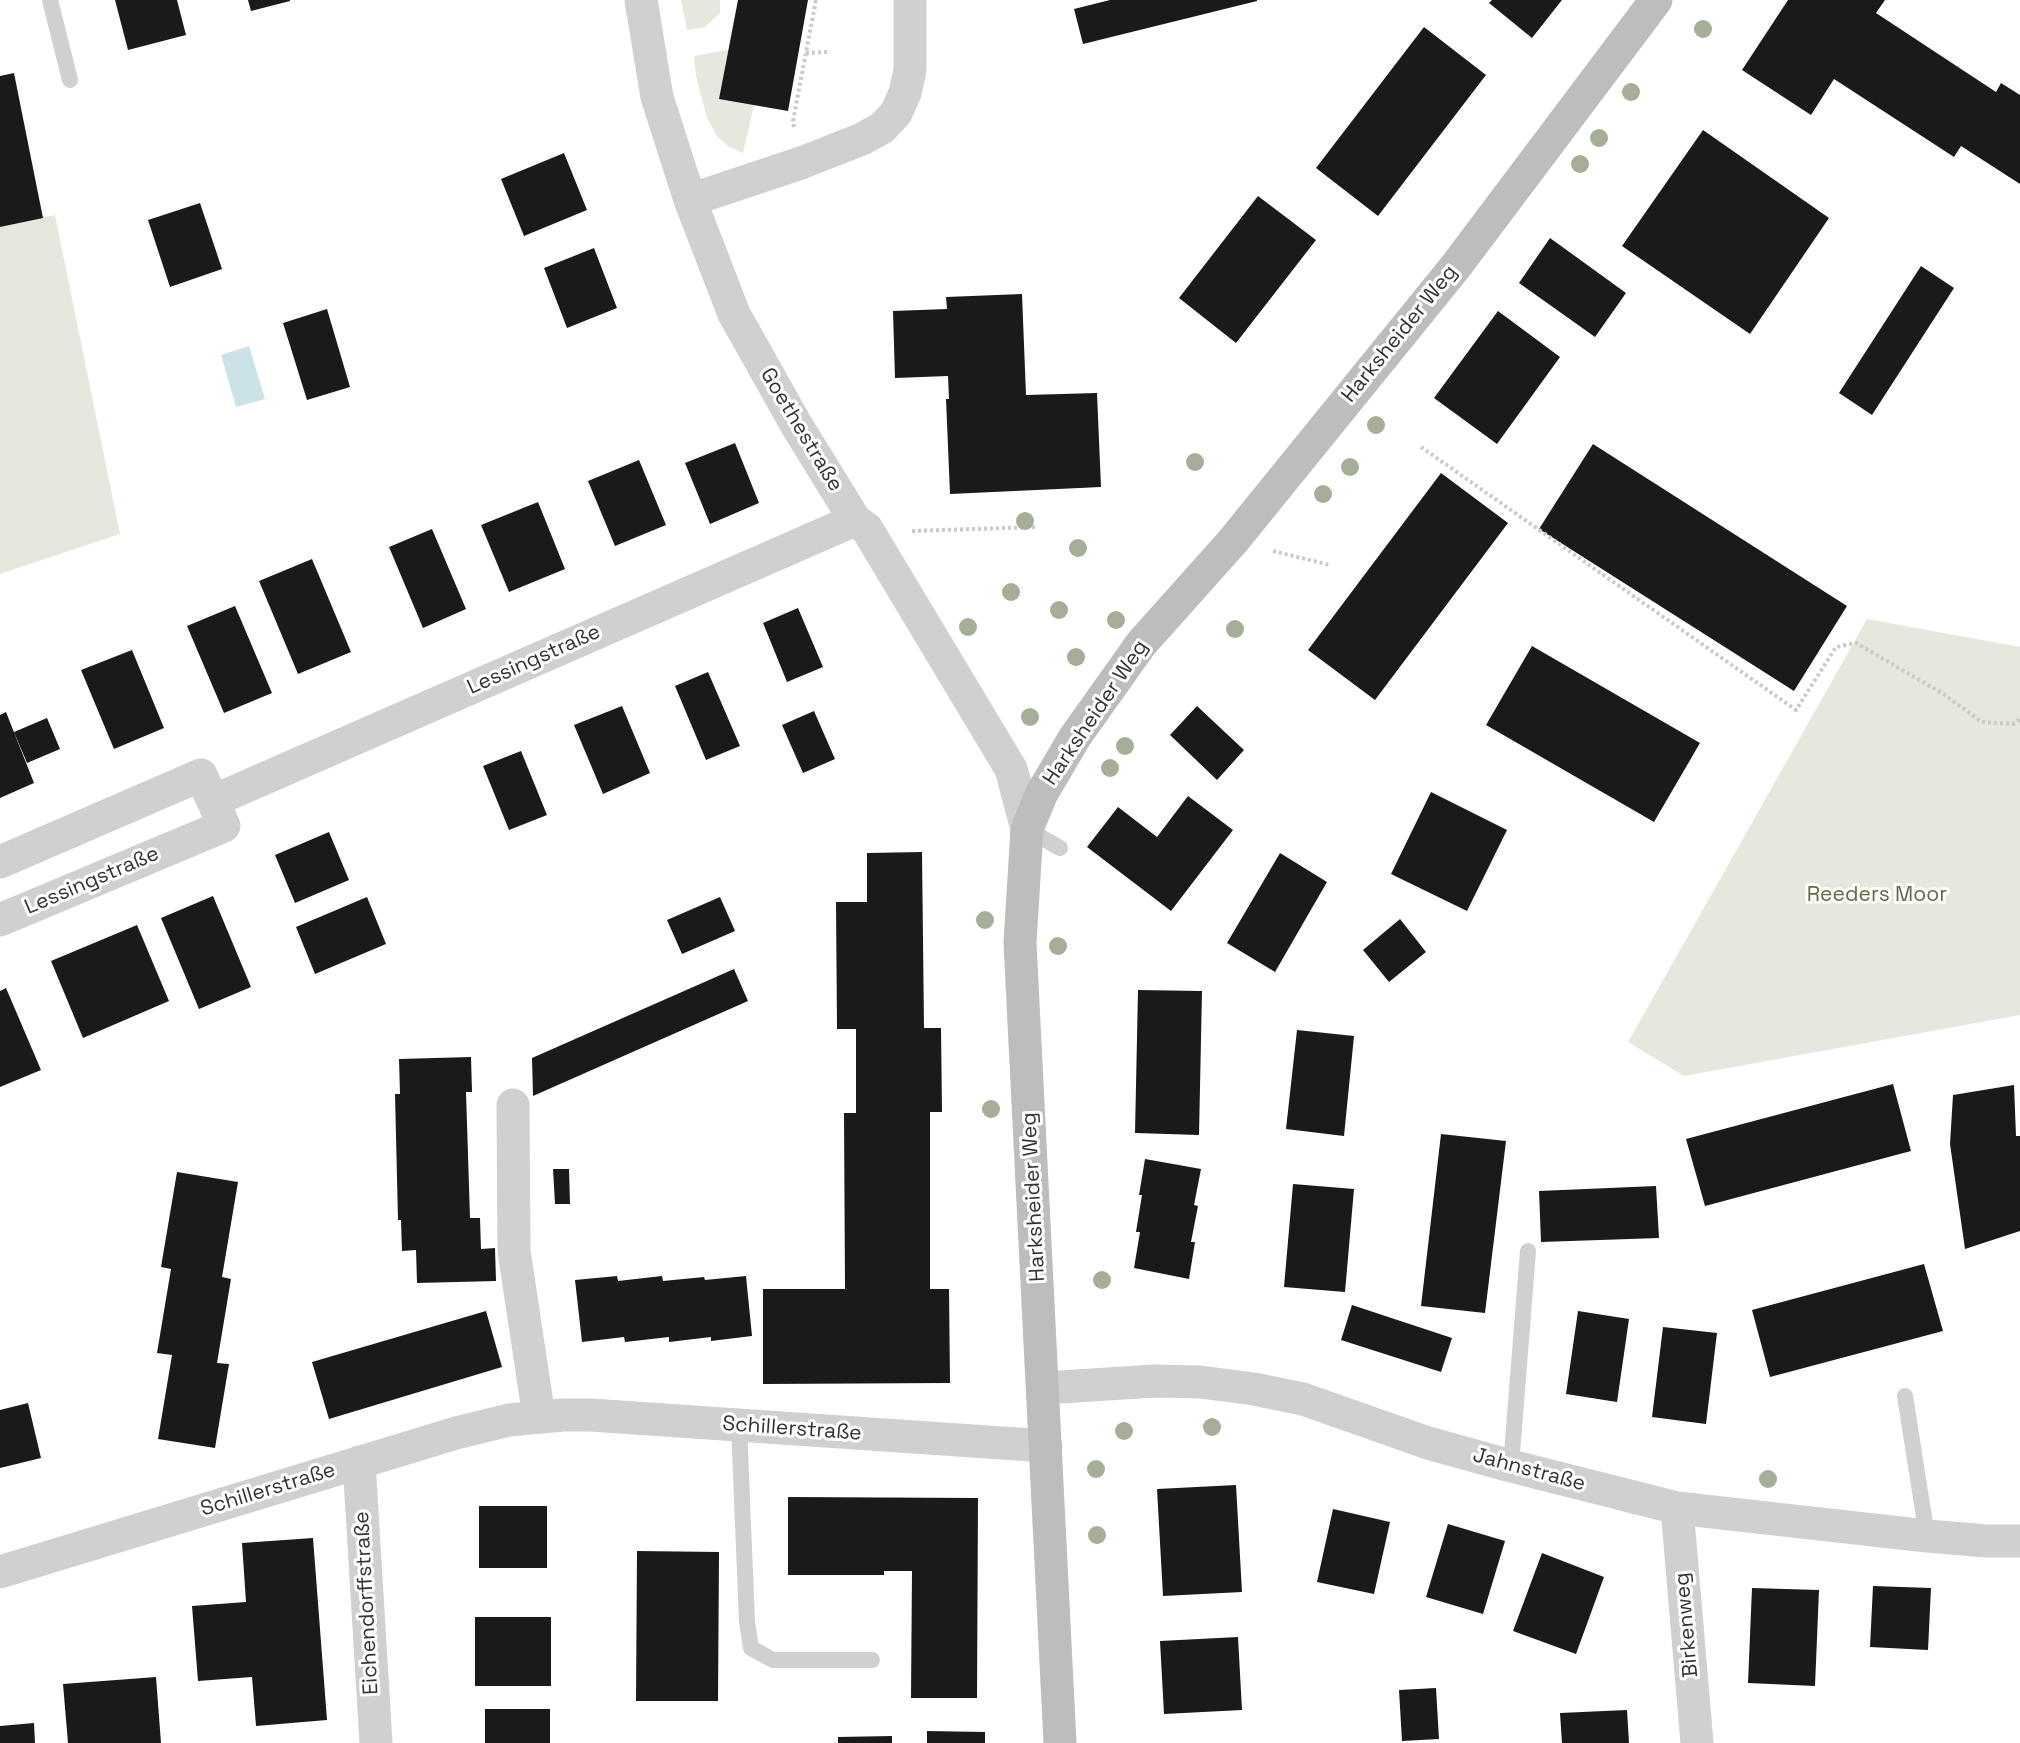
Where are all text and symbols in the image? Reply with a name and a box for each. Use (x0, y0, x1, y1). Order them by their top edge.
street label: Harksheider Weg (1337, 260, 1463, 408)
street label: Goethestraße (754, 364, 848, 496)
street label: Lessingstraße (463, 619, 605, 701)
street label: Harksheider Weg (1038, 636, 1154, 790)
street label: Lessingstraße (21, 841, 163, 921)
park label: Reeders Moor (1807, 882, 1947, 908)
street label: Harksheider Weg (1017, 1112, 1051, 1282)
street label: Schillerstraße (721, 1412, 863, 1446)
street label: Jahnstraße (1470, 1443, 1588, 1497)
street label: Schillerstraße (198, 1458, 338, 1522)
street label: Eichendorffstraße (350, 1511, 384, 1695)
street label: Birkenweg (1670, 1571, 1704, 1679)

